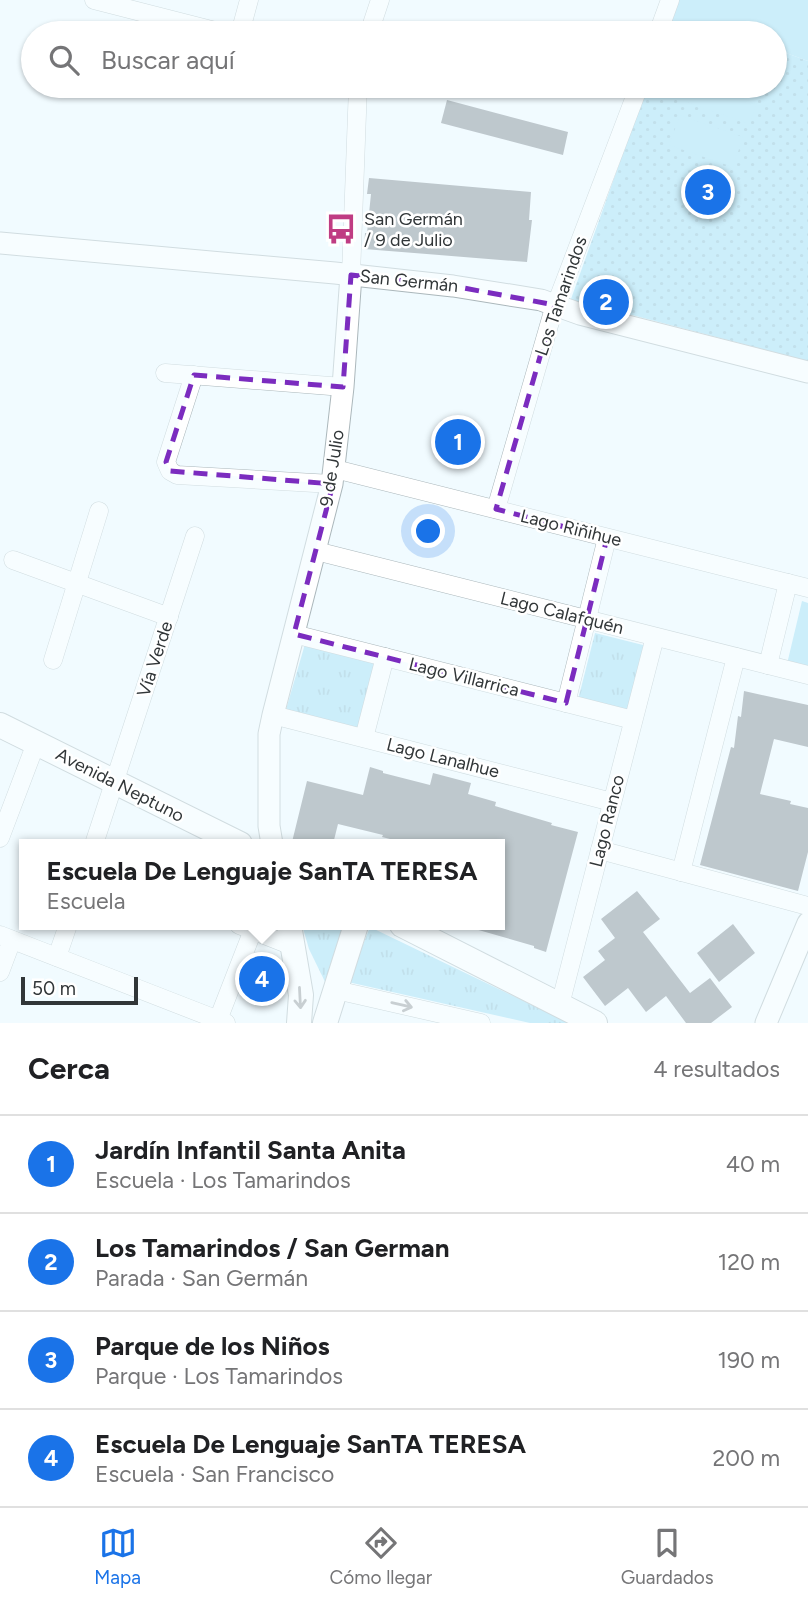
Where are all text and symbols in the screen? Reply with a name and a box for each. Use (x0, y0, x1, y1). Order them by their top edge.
search box (21, 21, 787, 98)
icon: search (45, 41, 83, 79)
text: Buscar aquí (101, 44, 235, 76)
pin: 3 (685, 166, 731, 218)
place label: San Germán / 9 de Julio (364, 208, 463, 251)
bus stop icon: San Germán / 9 de Julio (324, 212, 358, 246)
street label: Los Tamarindos (530, 233, 592, 359)
street label: San Germán (359, 265, 459, 297)
pin: 2 (583, 276, 629, 328)
pin: 1 (435, 416, 481, 468)
street label: 9 de Julio (315, 428, 349, 508)
street label: Lago Riñihue (518, 505, 624, 551)
your location (411, 514, 445, 548)
street label: Lago Calafquén (498, 587, 626, 639)
street label: Vía Verde (132, 618, 178, 700)
street label: Lago Villarrica (407, 653, 521, 701)
street label: Lago Lanalhue (384, 733, 502, 783)
street label: Avenida Neptuno (52, 743, 188, 827)
street label: Lago Ranco (585, 772, 629, 870)
popup (19, 839, 505, 930)
text: Escuela De Lenguaje SanTA TERESA (46, 855, 478, 887)
text: Escuela (46, 887, 125, 915)
pin: 4 (239, 953, 285, 1005)
scale bar (21, 974, 138, 1006)
text: 50 m (32, 977, 76, 1000)
one-way arrow (294, 986, 307, 1009)
one-way arrow (390, 999, 413, 1013)
text: Cerca (28, 1050, 110, 1087)
text: 4 resultados (653, 1055, 780, 1083)
text: Jardín Infantil Santa Anita (95, 1134, 406, 1166)
text: 1 (46, 1150, 56, 1178)
text: 40 m (726, 1150, 780, 1178)
text: Escuela · Los Tamarindos (95, 1166, 351, 1194)
text: Los Tamarindos / San German (95, 1232, 449, 1264)
text: 2 (44, 1248, 58, 1276)
text: 120 m (718, 1248, 780, 1276)
text: Parada · San Germán (95, 1264, 308, 1292)
text: Parque de los Niños (95, 1330, 330, 1362)
text: 3 (45, 1346, 57, 1374)
text: 190 m (717, 1346, 780, 1374)
text: Parque · Los Tamarindos (95, 1362, 343, 1390)
text: Escuela De Lenguaje SanTA TERESA (95, 1428, 526, 1460)
text: 4 (44, 1444, 58, 1472)
text: 200 m (712, 1444, 780, 1472)
text: Escuela · San Francisco (95, 1460, 334, 1488)
tab: Mapa (94, 1524, 141, 1589)
tab: Cómo llegar (330, 1524, 432, 1589)
tab: Guardados (621, 1524, 714, 1589)

